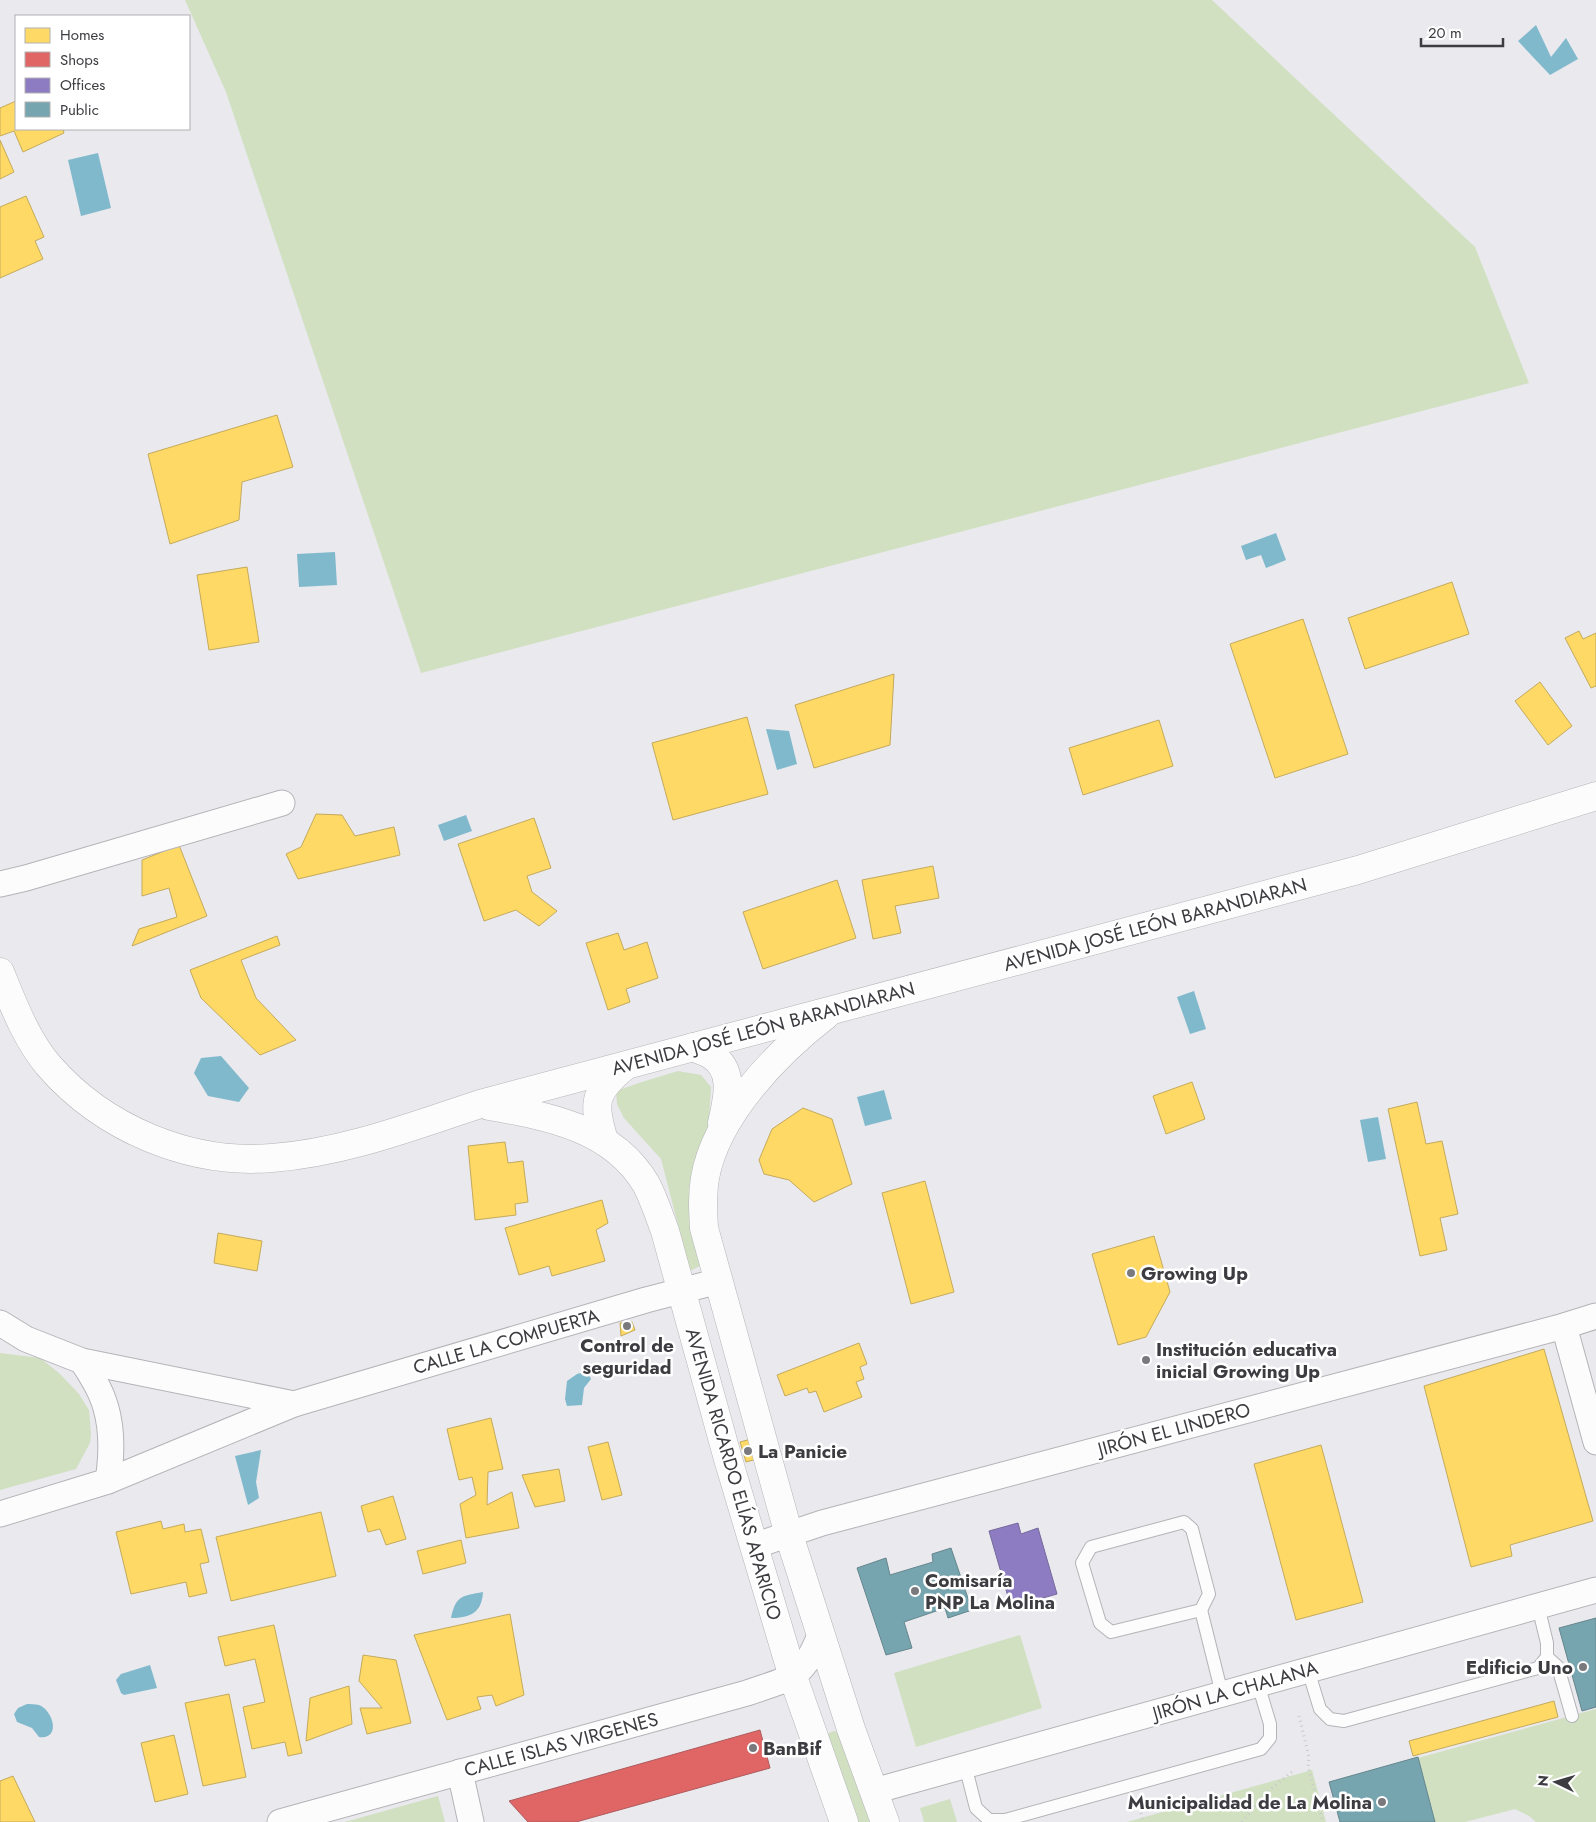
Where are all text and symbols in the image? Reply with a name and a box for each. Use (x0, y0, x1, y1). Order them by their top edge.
legend (15, 15, 190, 130)
scale bar (1421, 15, 1504, 47)
text: 20 m (1428, 22, 1462, 44)
text: Homes (60, 24, 104, 46)
text: Shops (60, 49, 99, 71)
text: Offices (60, 74, 105, 96)
text: Public (60, 99, 99, 121)
street label: AVENIDA JOSÉ LEÓN BARANDIARAN (1000, 871, 1310, 978)
street label: AVENIDA JOSÉ LEÓN BARANDIARAN (608, 975, 918, 1082)
place label: Growing Up (1141, 1260, 1248, 1287)
marker: Growing Up (1125, 1267, 1137, 1279)
street label: CALLE LA COMPUERTA (410, 1302, 603, 1381)
marker: Control de seguridad (621, 1320, 633, 1332)
street label: AVENIDA RICARDO ELÍAS APARICIO (679, 1325, 788, 1623)
place label: Control de seguridad (580, 1332, 674, 1381)
place label: Institución educativa inicial Growing Up (1156, 1336, 1337, 1385)
marker: Institución educativa inicial Growing Up (1140, 1354, 1152, 1366)
street label: JIRÓN EL LINDERO (1092, 1396, 1253, 1464)
place label: La Panicie (758, 1438, 847, 1465)
marker: La Panicie (742, 1445, 754, 1457)
place label: Comisaría PNP La Molina (925, 1567, 1055, 1616)
marker: Comisaría PNP La Molina (909, 1585, 921, 1597)
street label: JIRÓN LA CHALANA (1146, 1654, 1321, 1728)
place label: Edificio Uno (1466, 1654, 1573, 1681)
marker: Edificio Uno (1577, 1661, 1589, 1673)
street label: CALLE ISLAS VIRGENES (461, 1706, 661, 1783)
place label: BanBif (763, 1735, 823, 1762)
marker: BanBif (747, 1742, 759, 1754)
north arrow (1531, 1757, 1581, 1807)
text: N (1533, 1774, 1553, 1787)
place label: Municipalidad de La Molina (1128, 1789, 1372, 1816)
marker: Municipalidad de La Molina (1376, 1796, 1388, 1808)

